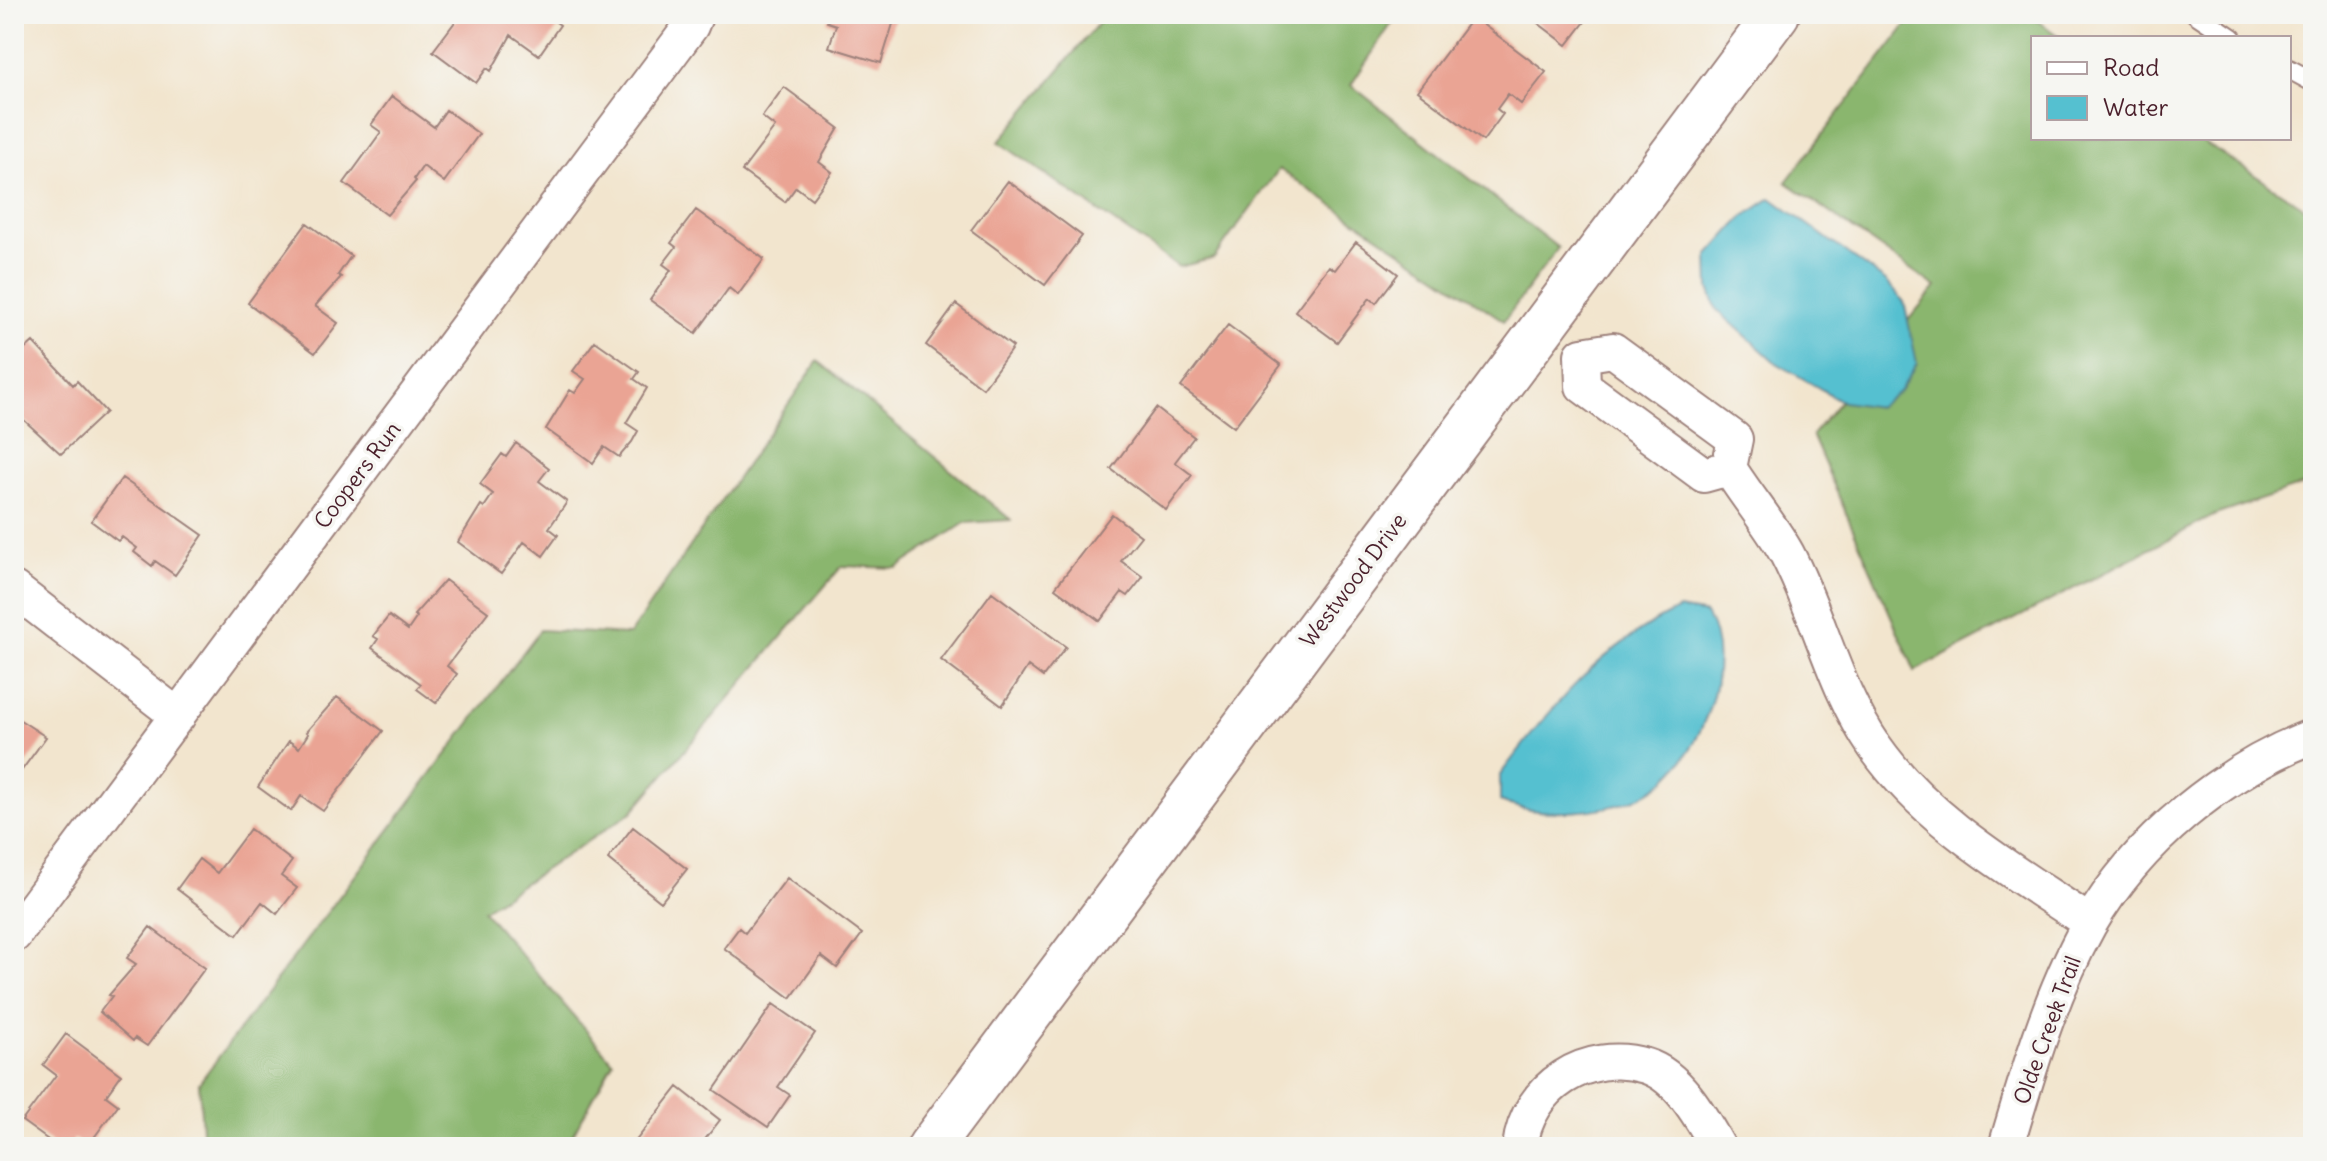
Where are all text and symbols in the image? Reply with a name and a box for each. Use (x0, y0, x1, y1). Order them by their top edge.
legend (2031, 36, 2291, 140)
text: Road (2103, 52, 2159, 82)
text: Water (2103, 92, 2168, 122)
street label: Coopers Run (308, 416, 406, 534)
street label: Westwood Drive (1293, 507, 1413, 653)
street label: Olde Creek Trail (2007, 952, 2087, 1108)

